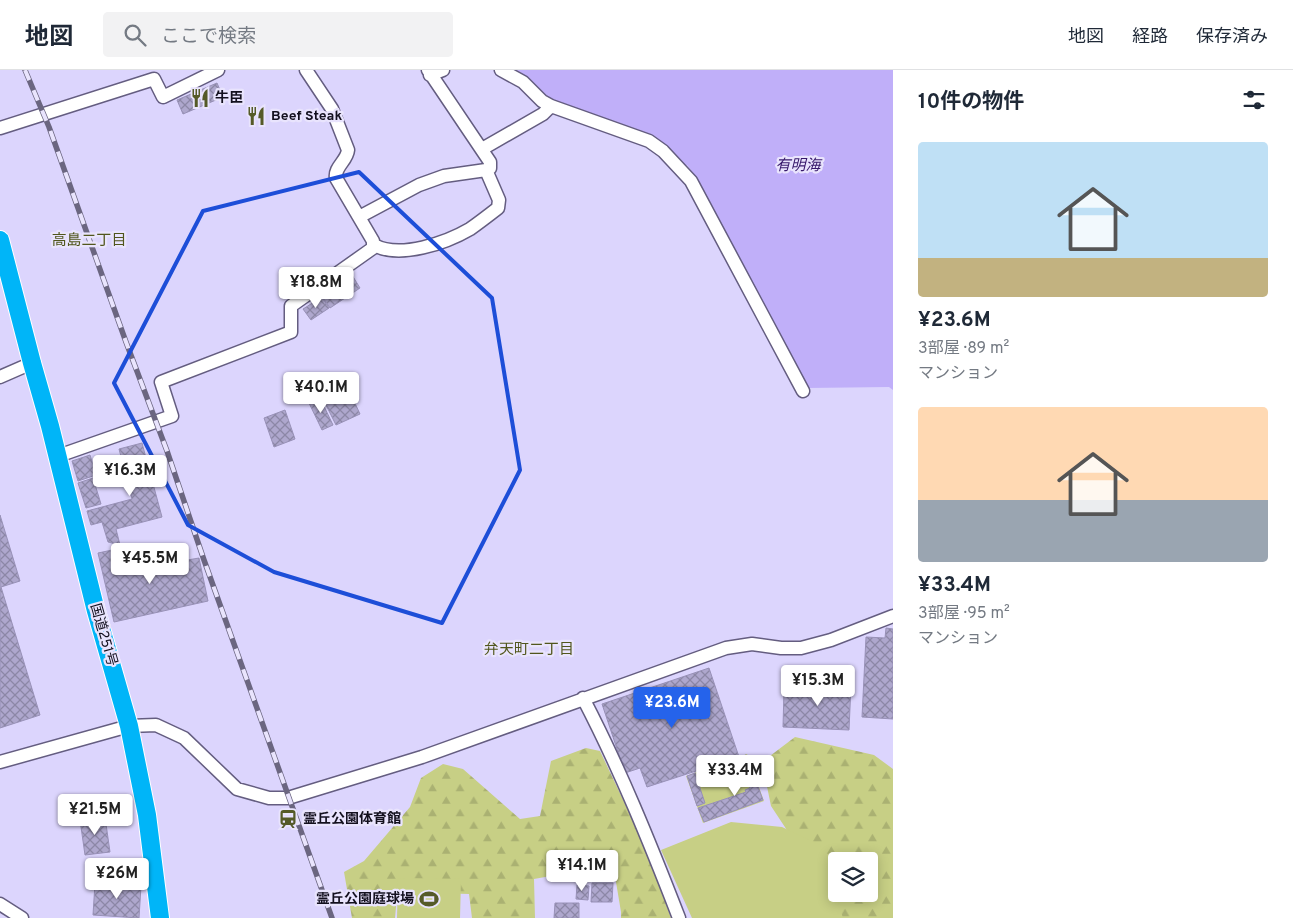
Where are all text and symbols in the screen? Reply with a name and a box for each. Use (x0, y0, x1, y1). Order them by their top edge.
search box (103, 12, 453, 57)
icon: search (121, 21, 149, 49)
text: 地図 (25, 23, 73, 53)
text: ここで検索 (161, 25, 256, 49)
text: 地図 (1068, 26, 1104, 49)
text: 経路 (1132, 26, 1168, 49)
text: 保存済み (1196, 26, 1268, 49)
icon: filters (1240, 86, 1268, 114)
restaurant icon: 牛臣 (189, 87, 211, 109)
text: 10件の物件 (918, 89, 1024, 116)
place label: 牛臣 (215, 90, 243, 107)
restaurant icon: Beef Steak (245, 105, 267, 127)
place label: Beef Steak (271, 108, 342, 125)
water label: 有明海 (775, 157, 822, 176)
icon: home (1048, 174, 1138, 264)
district label: 高島二丁目 (51, 232, 127, 251)
pin: ¥18.8M (275, 266, 357, 309)
text: ¥18.8M (290, 273, 342, 293)
text: ¥23.6M (918, 307, 991, 334)
text: 3部屋 · 89 m² (918, 339, 1009, 359)
text: マンション (918, 364, 998, 384)
pin: ¥40.1M (280, 372, 362, 414)
text: ¥40.1M (294, 378, 348, 398)
icon: home (1048, 439, 1138, 529)
pin: ¥16.3M (89, 454, 171, 497)
text: ¥16.3M (104, 461, 156, 481)
pin: ¥45.5M (109, 542, 191, 585)
text: ¥45.5M (122, 549, 178, 569)
text: ¥33.4M (918, 572, 991, 599)
street label: 国道251号 (86, 602, 120, 668)
text: 3部屋 · 95 m² (918, 604, 1010, 624)
text: マンション (918, 629, 998, 649)
district label: 弁天町二丁目 (484, 641, 574, 660)
pin: ¥15.3M (777, 664, 859, 707)
text: ¥15.3M (792, 671, 844, 691)
pin: ¥23.6M (631, 686, 713, 729)
text: ¥23.6M (644, 693, 700, 713)
pin: ¥33.4M (694, 754, 776, 797)
text: ¥33.4M (707, 761, 763, 781)
pin: ¥21.5M (54, 794, 136, 836)
text: ¥21.5M (69, 800, 121, 820)
station icon: 霊丘公園体育館 (277, 808, 299, 830)
place label: 霊丘公園体育館 (303, 811, 401, 828)
pin: ¥14.1M (541, 850, 623, 892)
map controls (828, 852, 878, 902)
button: layers (828, 852, 878, 902)
text: ¥14.1M (557, 856, 607, 876)
pin: ¥26M (87, 858, 147, 900)
text: ¥26M (96, 864, 138, 884)
sports icon: 霊丘公園庭球場 (418, 888, 440, 910)
place label: 霊丘公園庭球場 (316, 891, 414, 908)

